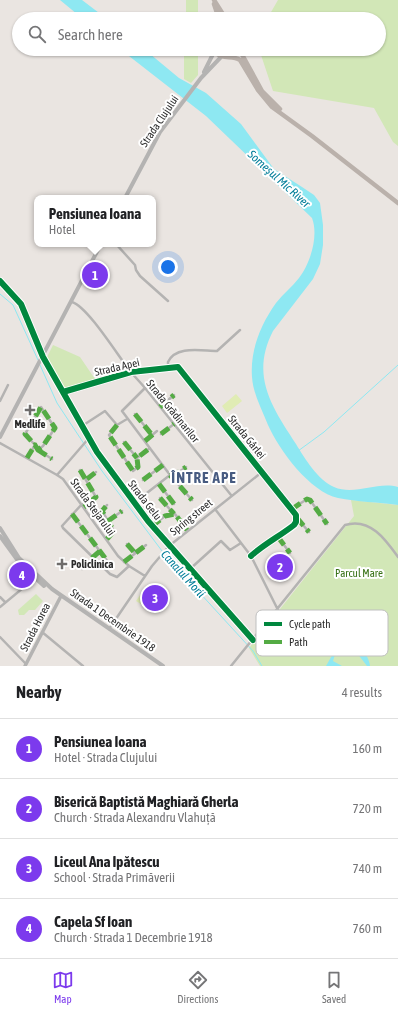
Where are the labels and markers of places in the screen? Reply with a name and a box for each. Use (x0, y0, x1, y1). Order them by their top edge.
pin: 1 (82, 260, 108, 290)
marker: Medlife (24, 404, 36, 416)
place label: Medlife (15, 418, 46, 430)
pin: 2 (267, 552, 293, 582)
marker: Policlinica (56, 558, 68, 570)
place label: Policlinica (71, 558, 113, 570)
pin: 4 (9, 560, 35, 590)
pin: 3 (142, 583, 168, 613)

